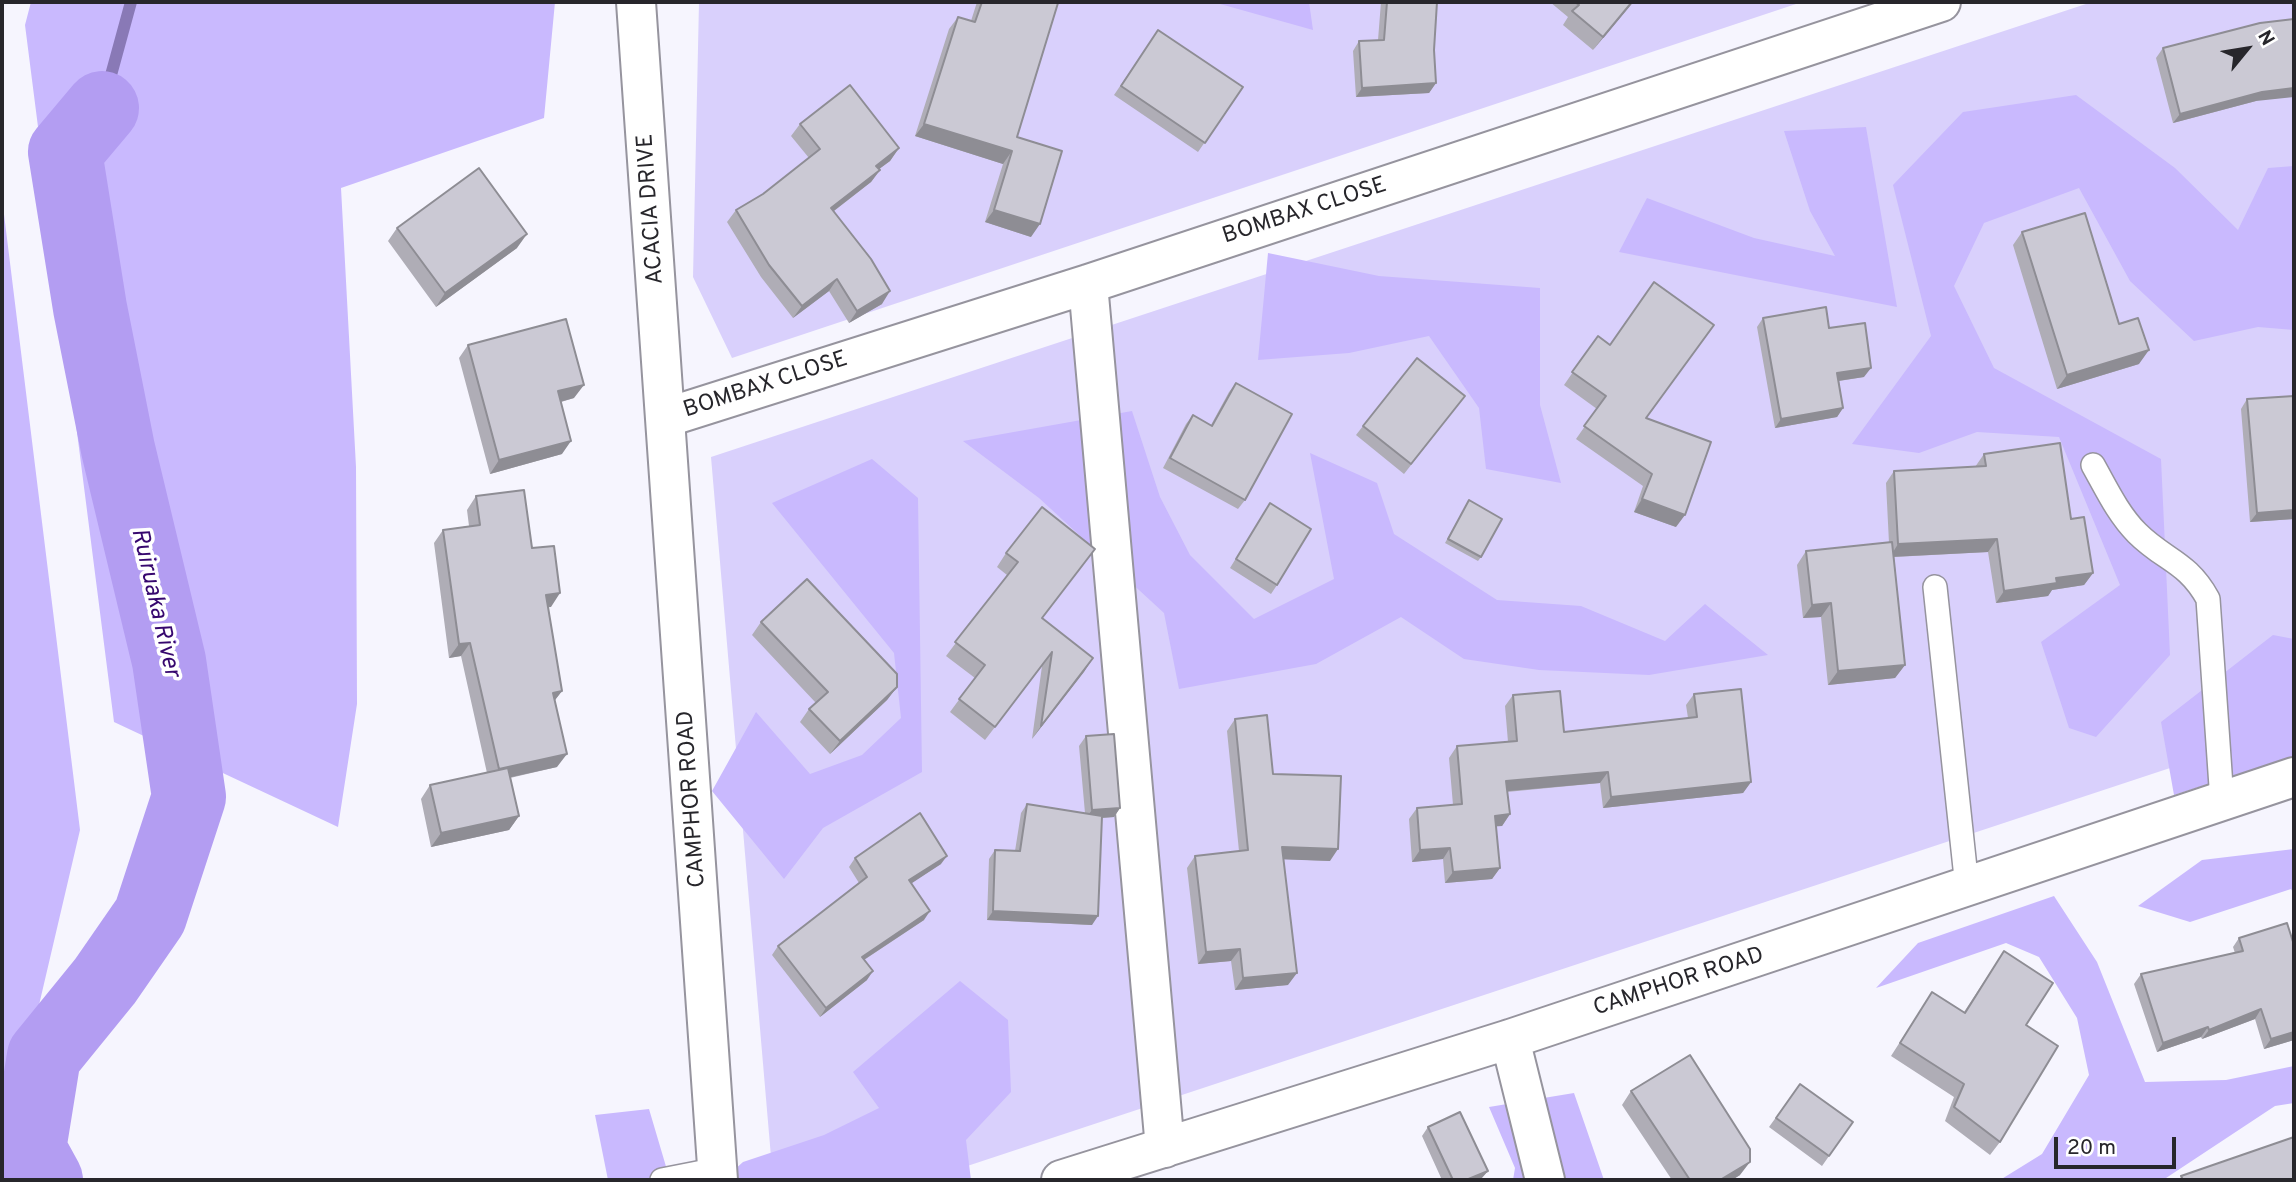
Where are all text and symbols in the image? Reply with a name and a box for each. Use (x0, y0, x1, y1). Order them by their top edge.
north arrow (2212, 14, 2282, 84)
text: N (2251, 27, 2279, 50)
street label: ACACIA DRIVE (633, 133, 671, 285)
street label: BOMBAX CLOSE (1219, 172, 1391, 252)
street label: BOMBAX CLOSE (680, 346, 852, 426)
water label: Ruiruaka River (123, 526, 185, 680)
street label: CAMPHOR ROAD (673, 709, 713, 889)
street label: CAMPHOR ROAD (1590, 942, 1768, 1024)
scale bar (2058, 1122, 2180, 1166)
text: 20 m (2067, 1135, 2116, 1162)

